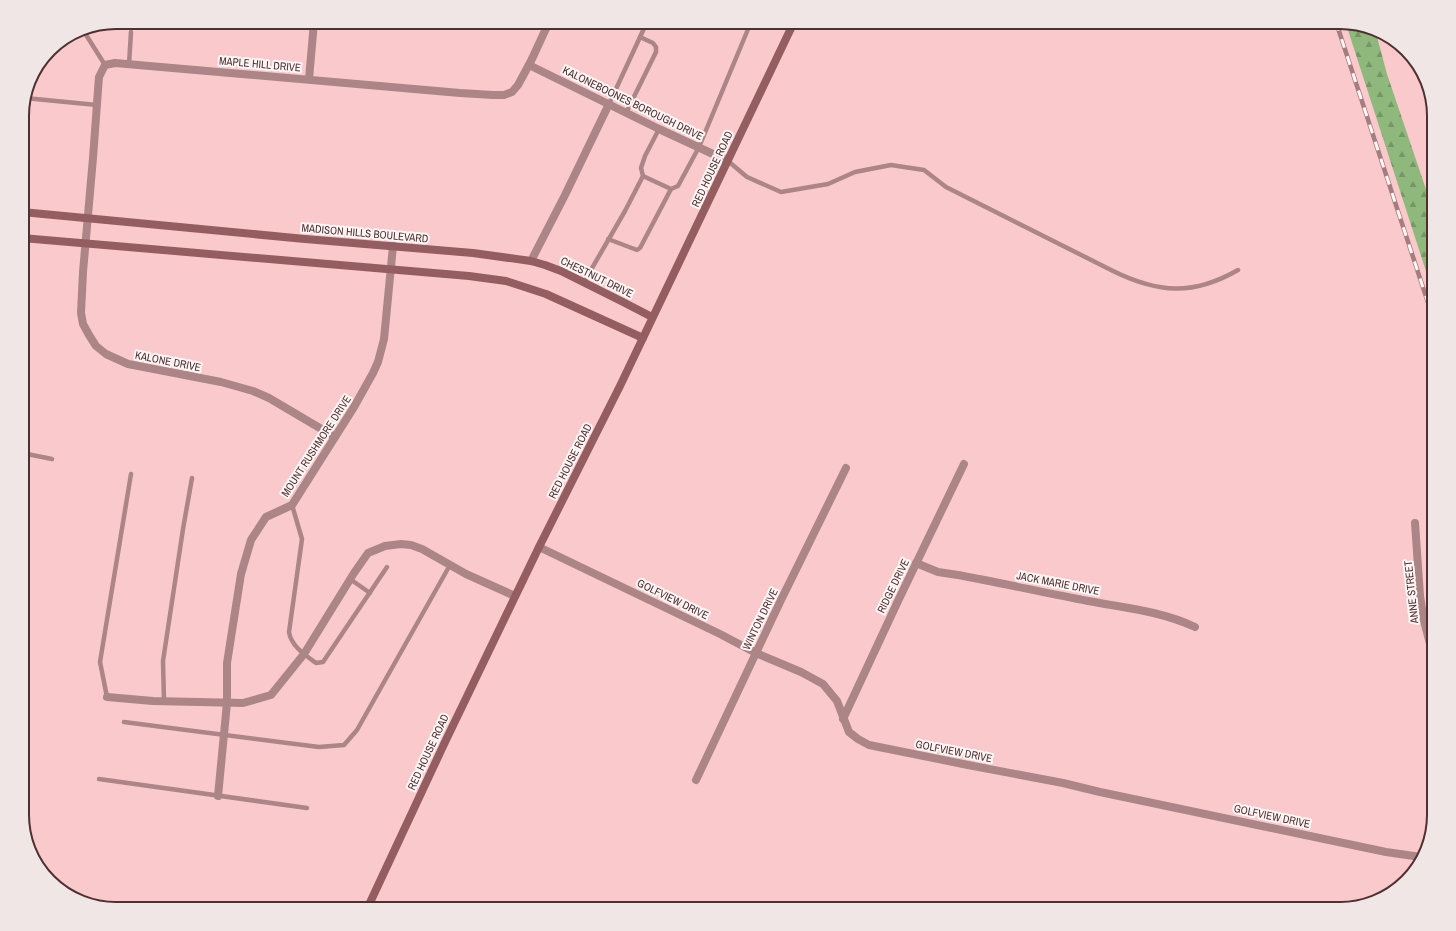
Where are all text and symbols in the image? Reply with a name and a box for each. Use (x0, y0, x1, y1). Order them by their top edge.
street label: MAPLE HILL DRIVE (219, 53, 301, 75)
street label: KALONEBOONES BOROUGH DRIVE (561, 63, 705, 143)
street label: RED HOUSE ROAD (688, 129, 736, 209)
street label: MADISON HILLS BOULEVARD (301, 220, 429, 246)
street label: CHESTNUT DRIVE (558, 253, 636, 301)
street label: KALONE DRIVE (134, 348, 202, 374)
street label: MOUNT RUSHMORE DRIVE (278, 393, 354, 499)
street label: RED HOUSE ROAD (545, 421, 595, 501)
street label: RIDGE DRIVE (874, 557, 912, 615)
street label: ANNE STREET (1401, 559, 1421, 625)
street label: JACK MARIE DRIVE (1015, 568, 1101, 598)
street label: GOLFVIEW DRIVE (635, 576, 711, 622)
street label: WINTON DRIVE (739, 586, 781, 652)
street label: RED HOUSE ROAD (404, 712, 452, 792)
street label: GOLFVIEW DRIVE (915, 737, 993, 765)
street label: GOLFVIEW DRIVE (1233, 801, 1311, 831)

